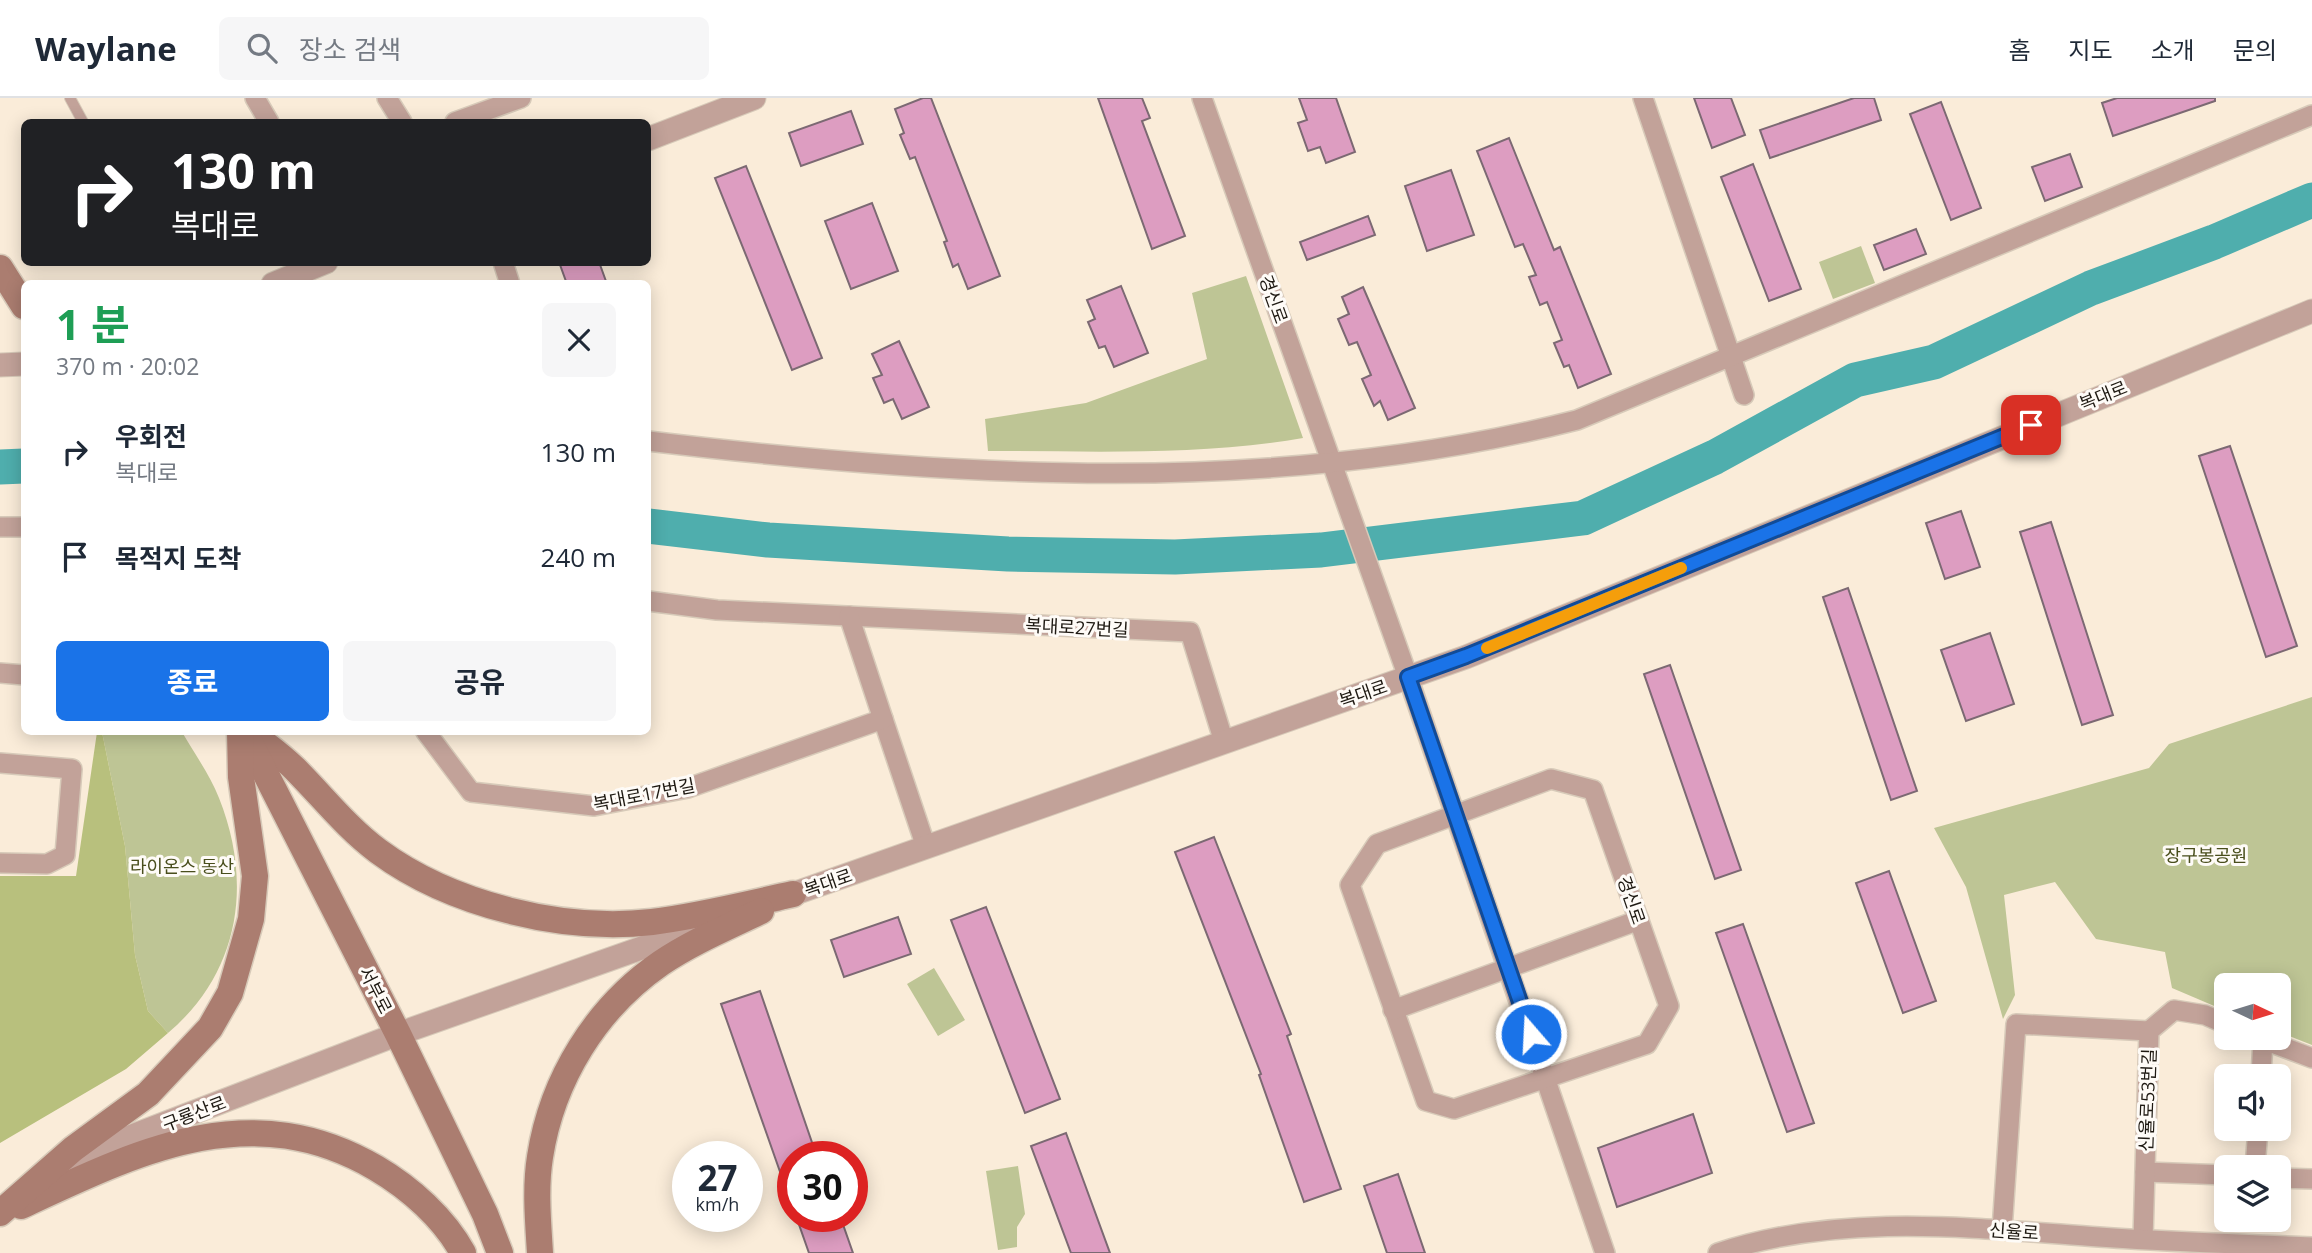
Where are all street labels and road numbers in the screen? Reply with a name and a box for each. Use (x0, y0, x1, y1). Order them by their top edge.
street label: 경신로 (1254, 272, 1294, 326)
street label: 복대로 (2075, 375, 2131, 415)
street label: 복대로27번길 (1025, 612, 1129, 642)
street label: 복대로 (1336, 674, 1390, 712)
street label: 복대로17번길 (591, 772, 697, 816)
street label: 복대로 (801, 863, 855, 901)
street label: 경신로 (1613, 873, 1651, 927)
street label: 서부로 (354, 962, 398, 1018)
street label: 신율로53번길 (2133, 1048, 2161, 1152)
street label: 구룡산로 (159, 1090, 229, 1136)
street label: 신율로 (1988, 1217, 2040, 1245)

